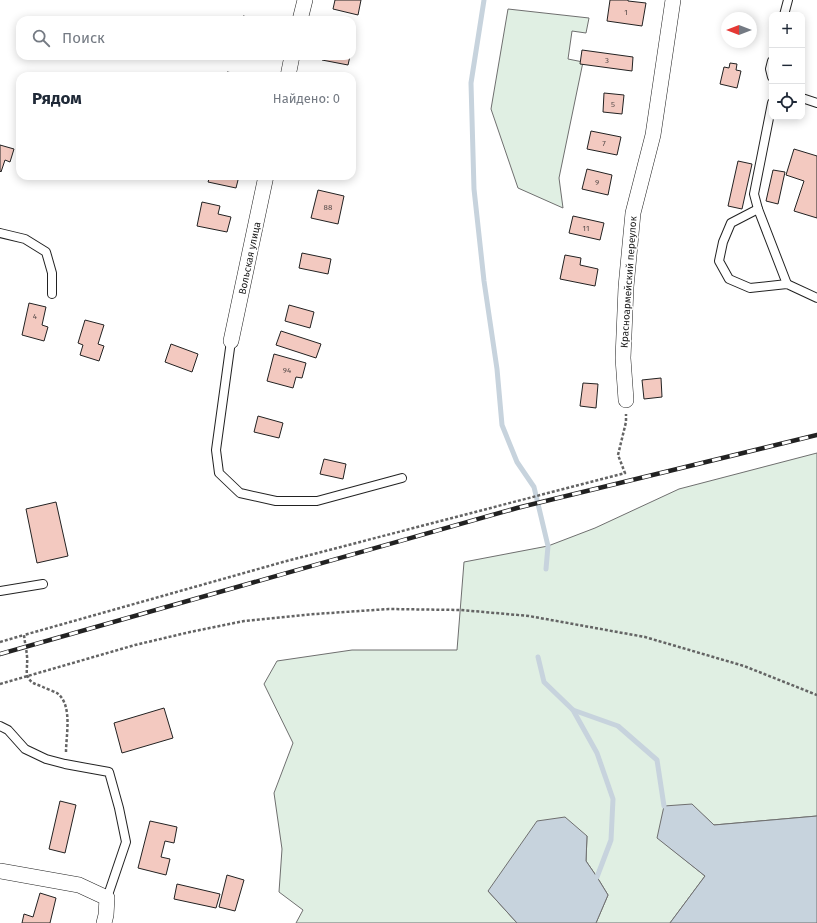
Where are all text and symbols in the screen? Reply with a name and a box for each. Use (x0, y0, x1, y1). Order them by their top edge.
house number: 1 (624, 8, 628, 17)
north arrow (721, 12, 757, 48)
map controls (769, 12, 805, 120)
button: + (769, 12, 805, 48)
search box (16, 16, 356, 60)
icon: search (30, 27, 52, 49)
text: Поиск (62, 29, 105, 47)
button: − (769, 48, 805, 84)
house number: 3 (605, 56, 609, 65)
button: locate (769, 84, 805, 120)
text: Рядом (32, 88, 82, 109)
text: Найдено: 0 (273, 91, 340, 106)
house number: 5 (611, 100, 615, 109)
house number: 7 (602, 139, 606, 148)
house number: 9 (595, 178, 599, 187)
house number: 88 (324, 203, 333, 212)
street label: Красноармейский переулок (618, 215, 640, 348)
street label: Вольская улица (236, 221, 264, 296)
house number: 11 (583, 224, 589, 233)
house number: 4 (33, 312, 38, 321)
house number: 94 (283, 366, 292, 375)

